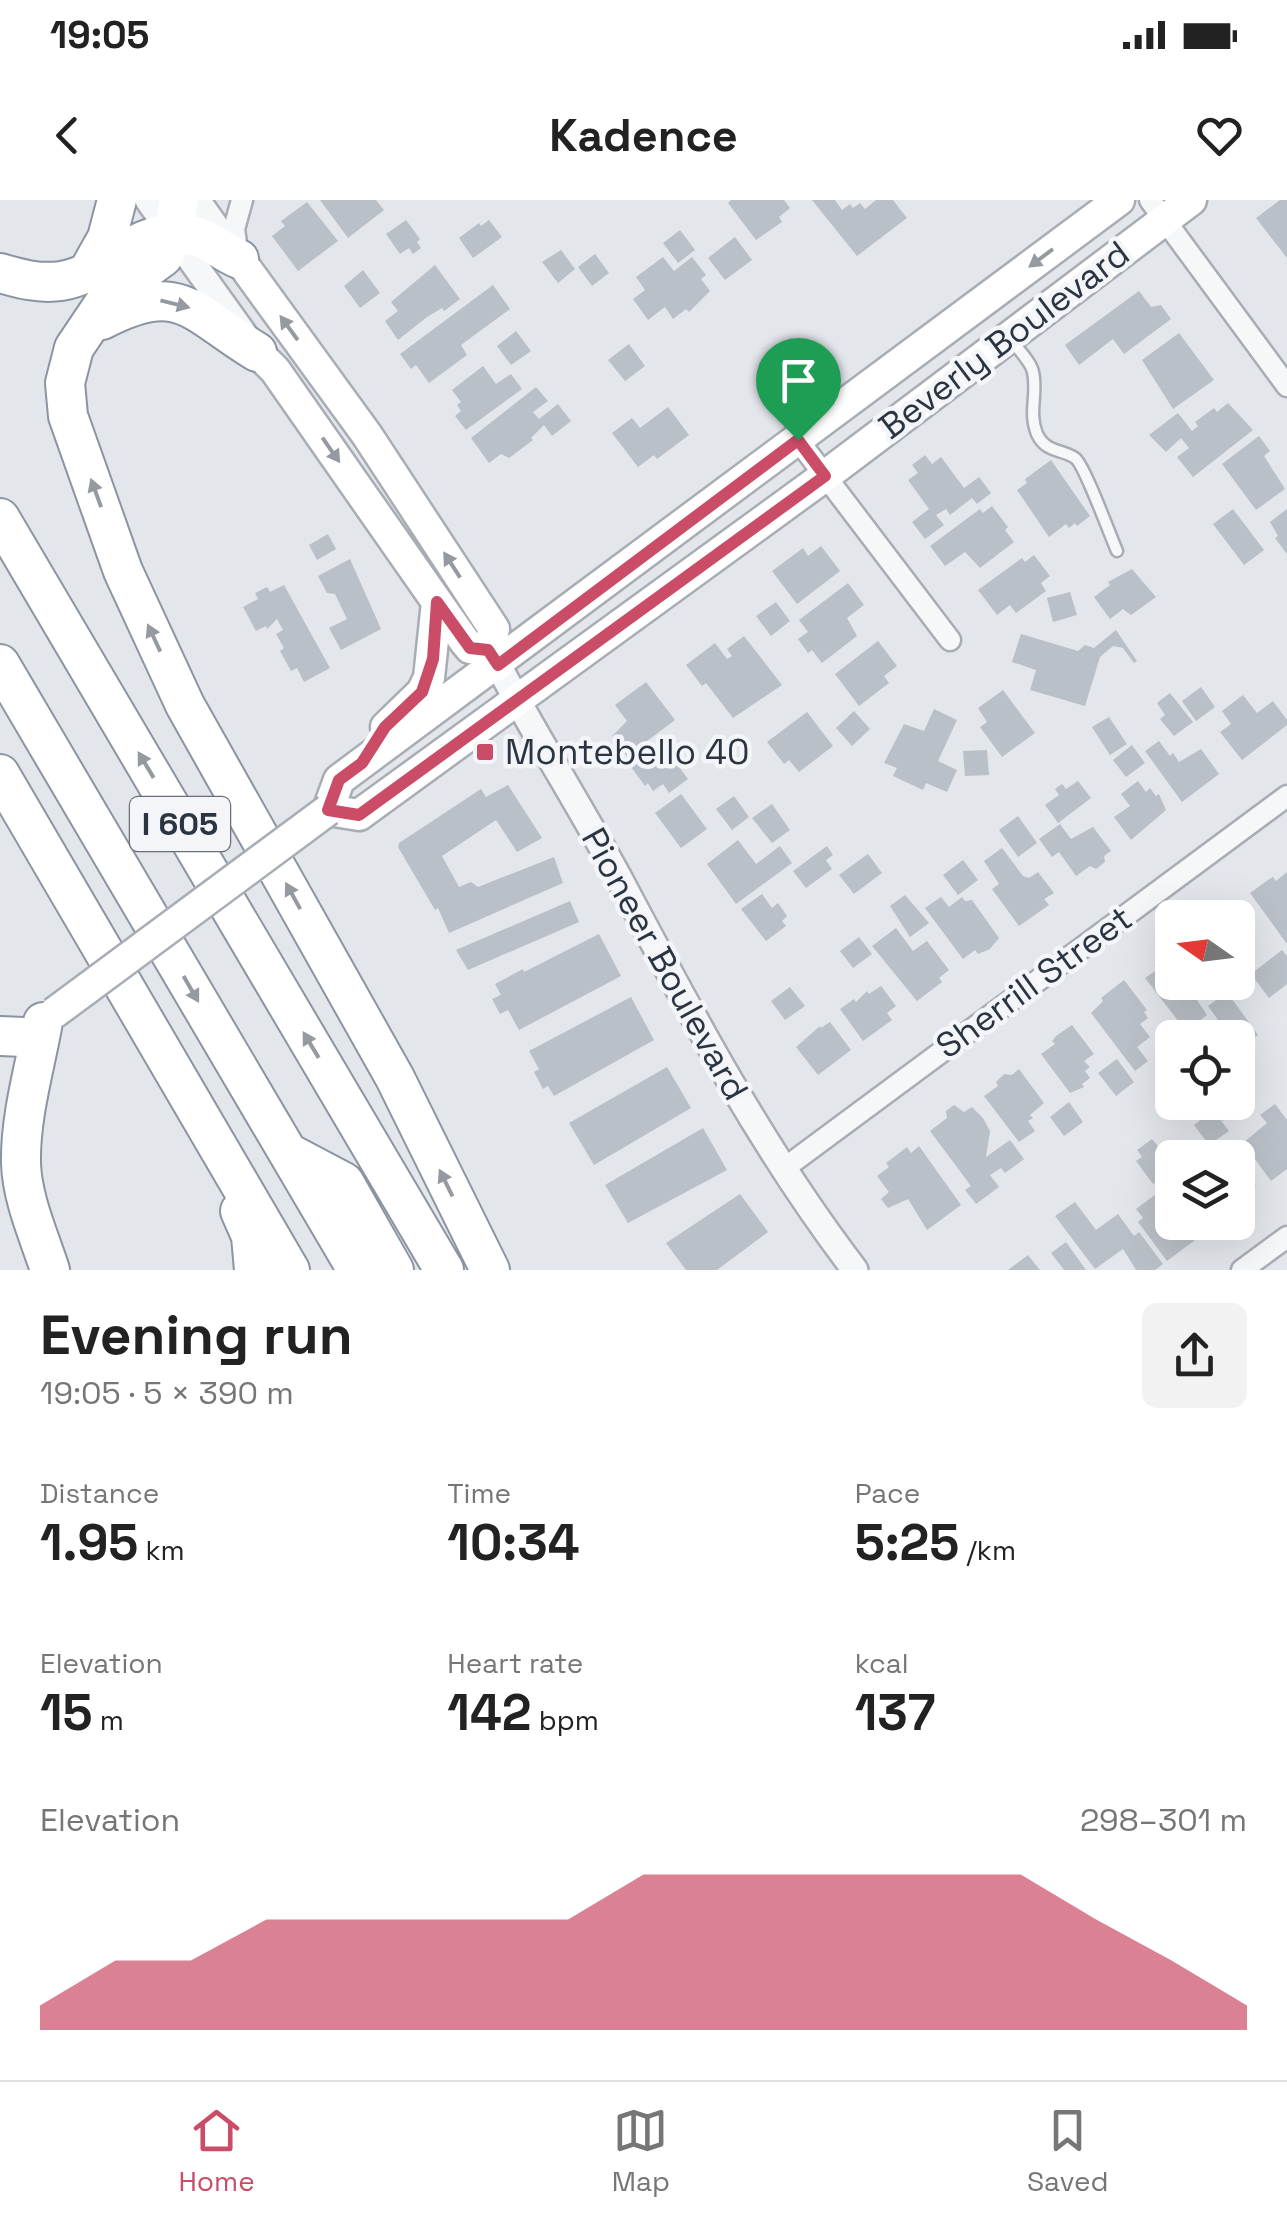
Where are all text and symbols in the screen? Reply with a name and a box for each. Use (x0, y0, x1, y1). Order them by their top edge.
text: 19:05 (50, 11, 149, 59)
text: Kadence (549, 107, 738, 164)
icon: back (40, 108, 95, 163)
icon: heart (1192, 108, 1247, 163)
street label: Beverly Boulevard (870, 231, 1138, 449)
one-way arrow (1028, 248, 1054, 268)
one-way arrow (160, 297, 191, 312)
one-way arrow (279, 314, 299, 341)
pin (756, 338, 841, 441)
icon: arrive (771, 353, 826, 408)
one-way arrow (321, 437, 340, 464)
one-way arrow (87, 478, 102, 508)
one-way arrow (444, 552, 462, 579)
one-way arrow (146, 623, 163, 652)
place label: Montebello 40 (505, 730, 749, 774)
marker: Montebello 40 (474, 741, 496, 763)
one-way arrow (138, 751, 155, 779)
road number: I 605 (130, 797, 230, 851)
street label: Pioneer Boulevard (572, 820, 758, 1108)
one-way arrow (284, 882, 302, 910)
street label: Sherrill Street (927, 896, 1141, 1068)
north arrow (1155, 900, 1255, 1000)
map controls (1155, 900, 1255, 1240)
one-way arrow (182, 975, 200, 1003)
button: locate (1155, 1020, 1255, 1120)
one-way arrow (303, 1031, 320, 1059)
button: layers (1155, 1140, 1255, 1240)
one-way arrow (438, 1168, 455, 1197)
text: Evening run (40, 1300, 353, 1370)
button: share (1142, 1303, 1247, 1408)
text: 19:05 · 5 × 390 m (40, 1373, 294, 1413)
text: Distance (40, 1475, 159, 1511)
text: Time (447, 1475, 511, 1511)
text: Pace (855, 1475, 920, 1511)
text: 1.95 (40, 1511, 138, 1575)
text: 10:34 (447, 1511, 579, 1575)
text: 5:25 (855, 1511, 959, 1575)
text: km (138, 1532, 185, 1568)
text: /km (959, 1532, 1016, 1568)
text: Elevation (40, 1645, 163, 1681)
text: Heart rate (447, 1645, 583, 1681)
text: kcal (855, 1645, 909, 1681)
text: 15 (40, 1681, 93, 1745)
text: 142 (447, 1681, 531, 1745)
text: 137 (855, 1681, 935, 1745)
text: m (93, 1702, 124, 1738)
text: bpm (531, 1702, 599, 1738)
text: Elevation (40, 1800, 180, 1840)
text: 298–301 m (1080, 1800, 1247, 1840)
tab: Home (178, 2103, 255, 2199)
tab: Map (612, 2103, 670, 2199)
tab: Saved (1027, 2103, 1109, 2199)

